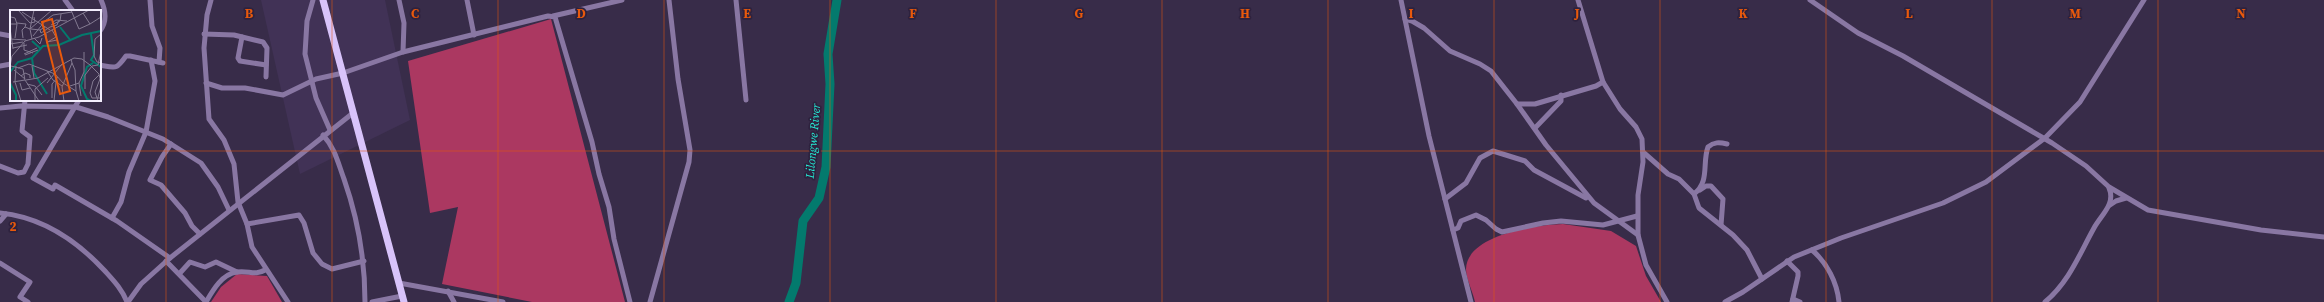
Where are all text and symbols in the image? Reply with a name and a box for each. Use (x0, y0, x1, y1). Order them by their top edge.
text: B (245, 5, 254, 22)
text: C (411, 5, 419, 22)
text: D (576, 5, 586, 22)
text: E (743, 5, 751, 22)
text: F (909, 5, 917, 22)
text: G (1075, 5, 1084, 22)
text: H (1240, 5, 1250, 22)
text: I (1408, 5, 1414, 22)
text: J (1573, 5, 1580, 22)
text: K (1738, 5, 1748, 22)
text: L (1905, 5, 1913, 22)
text: M (2069, 5, 2081, 22)
text: N (2236, 5, 2246, 22)
inset map (10, 10, 101, 101)
water label: Lilongwe River (802, 102, 824, 180)
text: 2 (9, 218, 17, 235)

